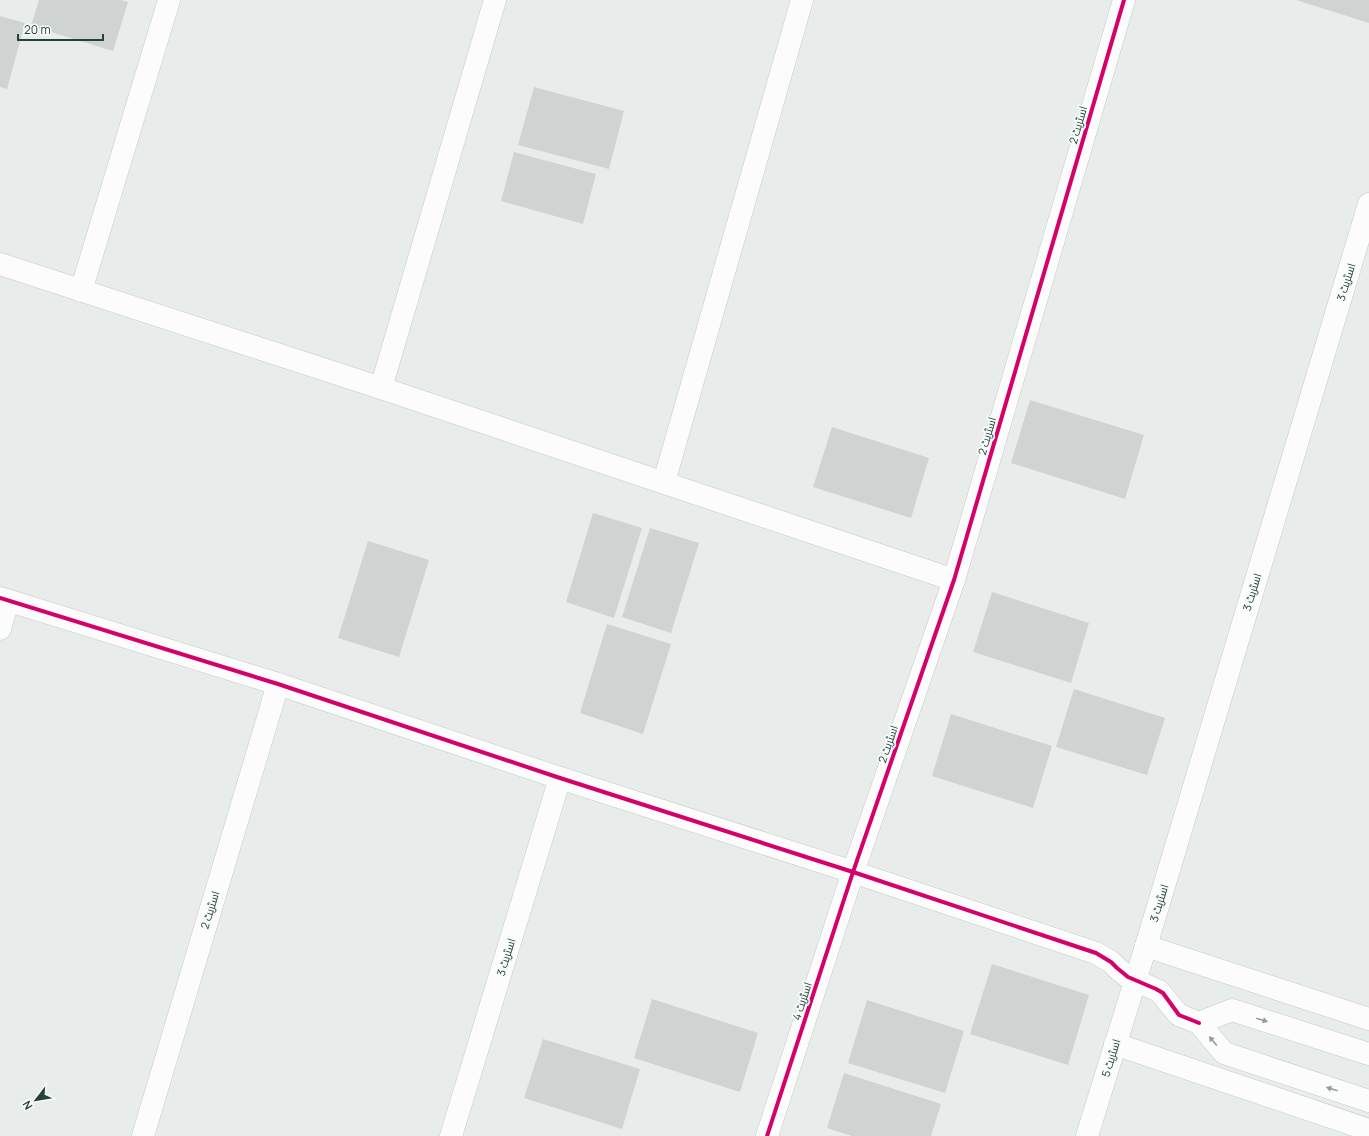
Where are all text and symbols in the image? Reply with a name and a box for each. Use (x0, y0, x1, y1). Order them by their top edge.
scale bar (18, 16, 103, 42)
text: 20 m (24, 21, 51, 38)
street label: اسٹریٹ 2 (1065, 104, 1090, 146)
street label: اسٹریٹ 3 (1333, 261, 1358, 303)
street label: اسٹریٹ 2 (974, 415, 999, 457)
street label: اسٹریٹ 3 (1239, 571, 1264, 613)
street label: اسٹریٹ 2 (874, 723, 901, 765)
street label: اسٹریٹ 3 (1146, 882, 1171, 924)
street label: اسٹریٹ 2 (197, 889, 222, 931)
street label: اسٹریٹ 3 (493, 936, 518, 978)
street label: اسٹریٹ 4 (788, 980, 815, 1022)
one-way arrow (1256, 1017, 1268, 1023)
one-way arrow (1209, 1035, 1218, 1046)
street label: اسٹریٹ 5 (1098, 1037, 1123, 1079)
north arrow (16, 1080, 56, 1120)
one-way arrow (1326, 1085, 1338, 1091)
text: N (18, 1098, 35, 1113)

